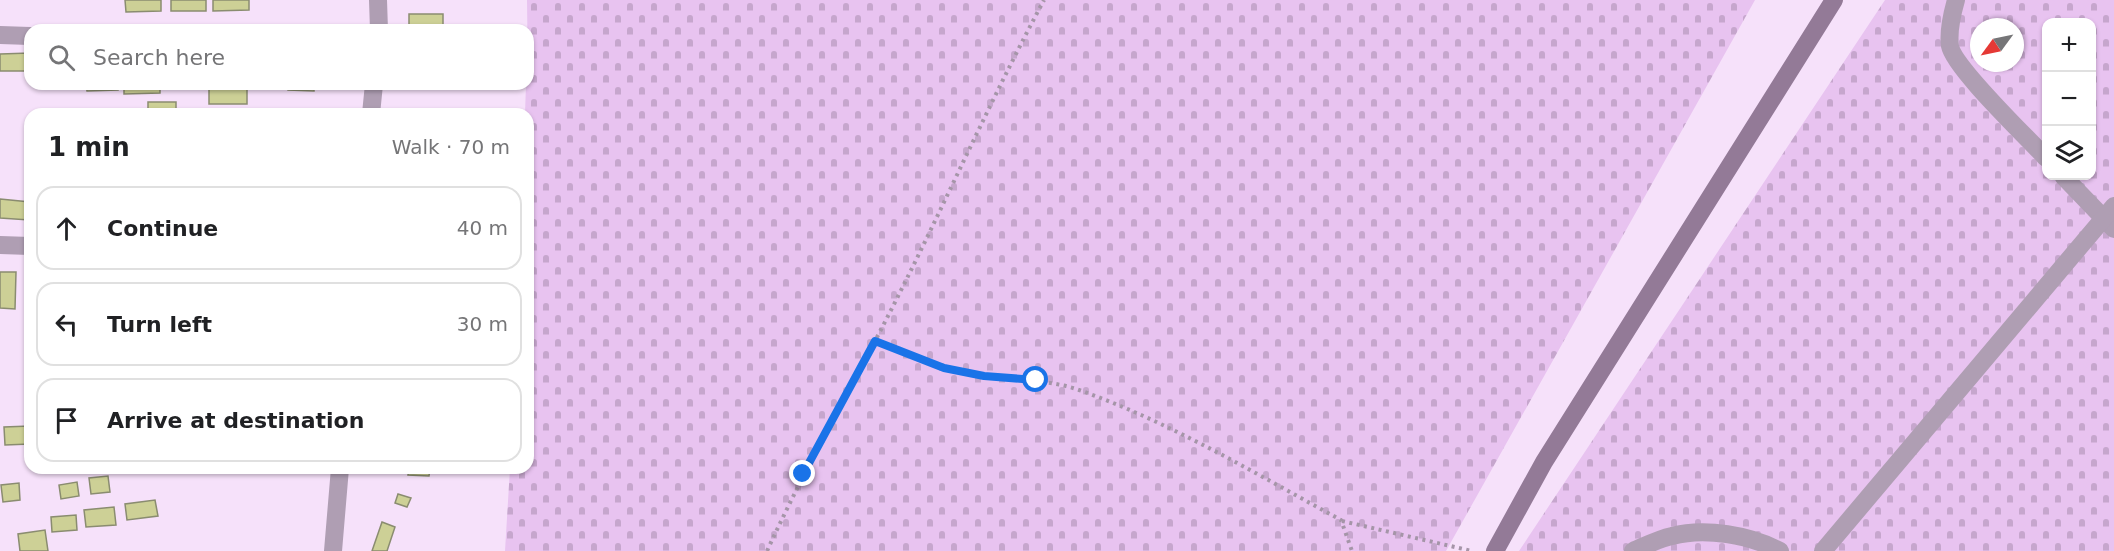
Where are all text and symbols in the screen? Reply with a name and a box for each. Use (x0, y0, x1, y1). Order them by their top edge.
north arrow (1970, 18, 2024, 72)
map controls (2042, 18, 2096, 180)
button: + (2042, 18, 2096, 72)
search box (24, 24, 534, 90)
icon: search (45, 41, 78, 74)
text: Search here (93, 45, 225, 70)
button: − (2042, 72, 2096, 126)
button: layers (2042, 126, 2096, 180)
text: 1 min (48, 132, 130, 162)
text: Walk · 70 m (392, 135, 510, 159)
icon: ahead (50, 212, 83, 245)
text: Continue (107, 216, 218, 241)
text: 40 m (457, 216, 508, 240)
icon: left (50, 308, 83, 341)
text: Turn left (107, 312, 212, 337)
text: 30 m (457, 312, 508, 336)
route start (1022, 366, 1048, 392)
icon: arrive (50, 404, 83, 437)
text: Arrive at destination (107, 408, 364, 433)
route end (789, 460, 815, 486)

